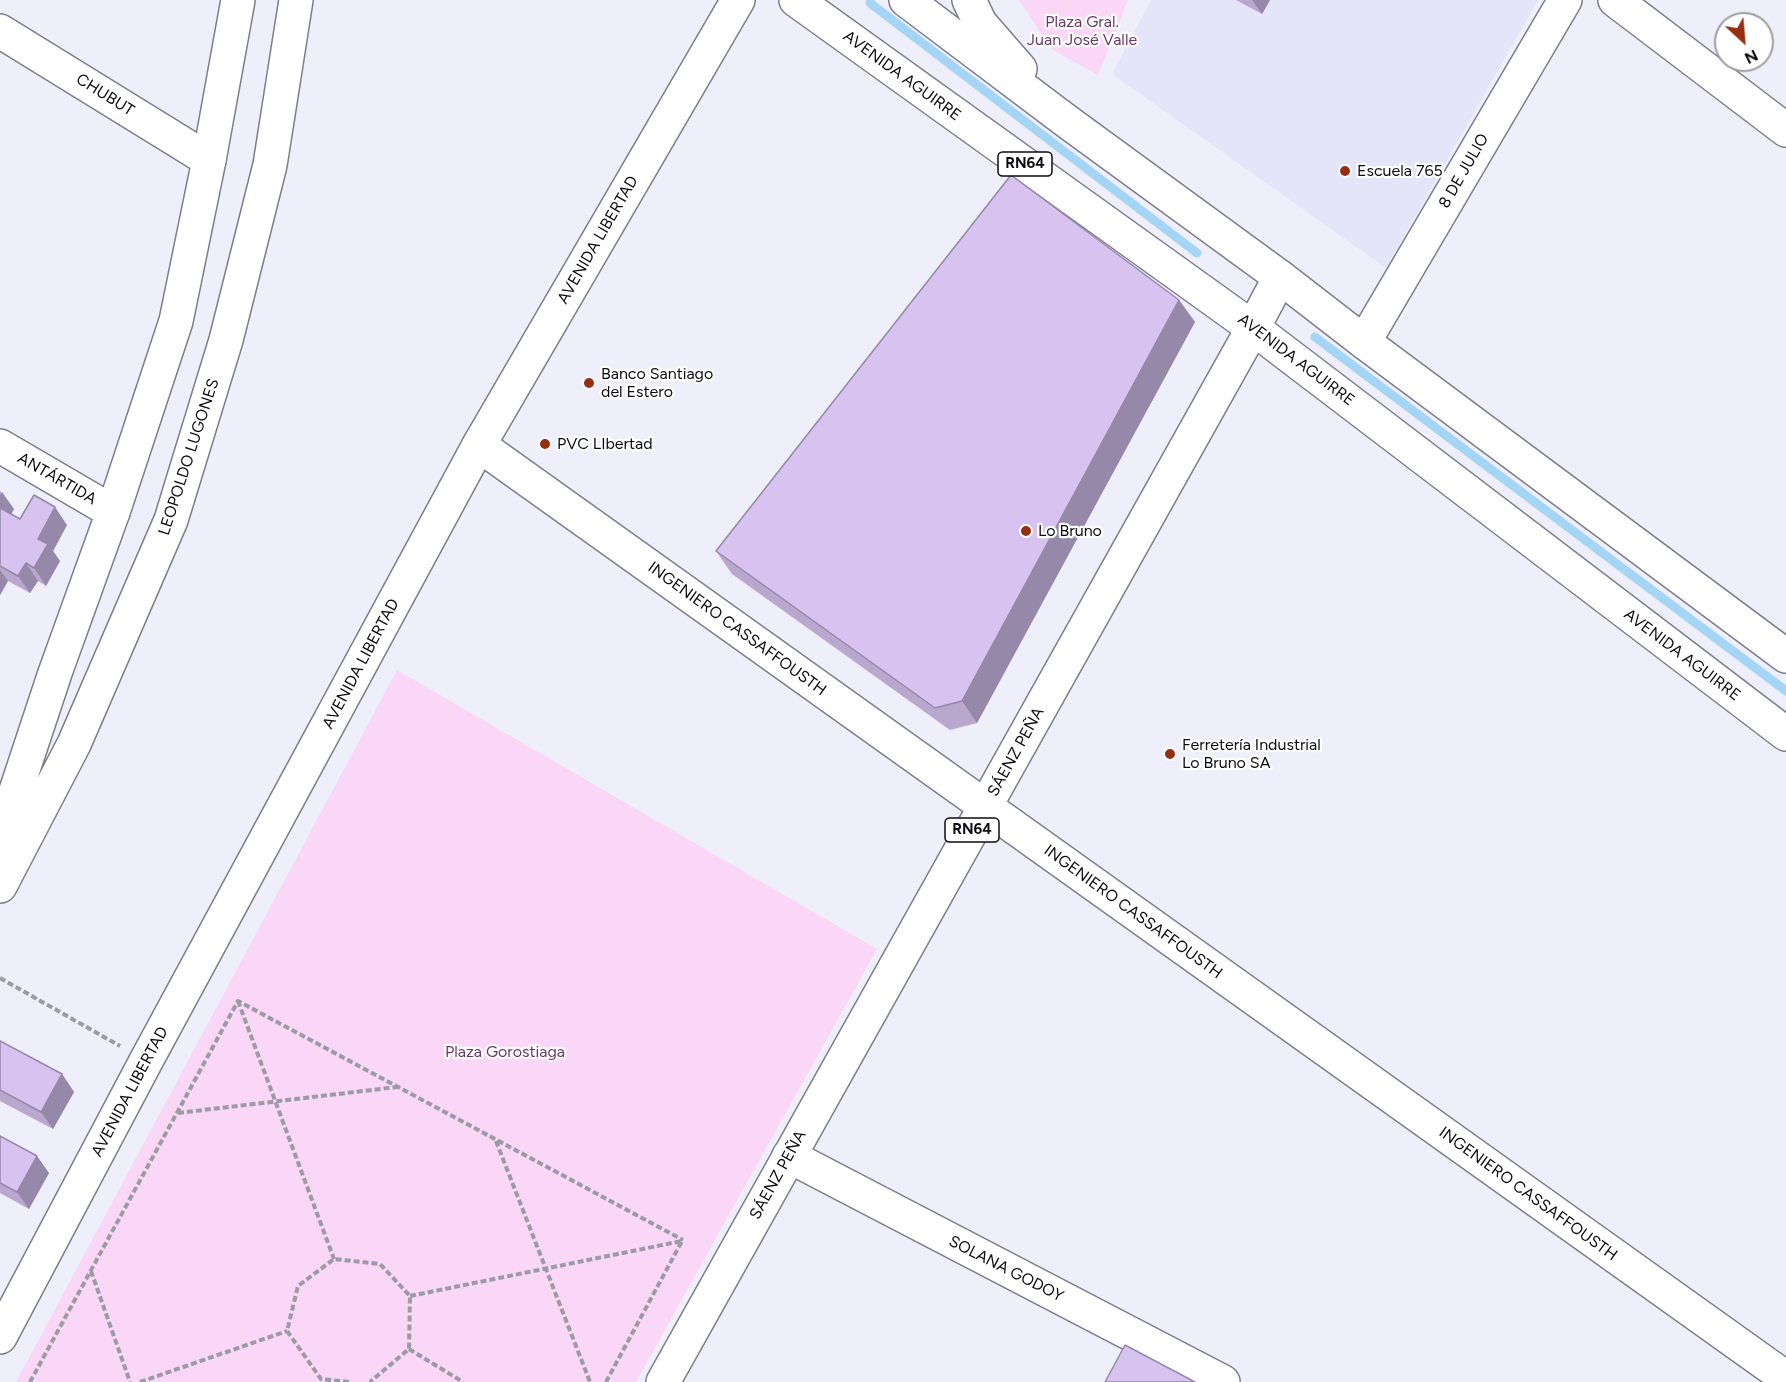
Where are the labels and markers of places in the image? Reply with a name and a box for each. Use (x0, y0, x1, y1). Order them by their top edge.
place label: Escuela 765 (1357, 161, 1443, 181)
marker: Escuela 765 (1338, 164, 1352, 178)
place label: Banco Santiago del Estero (601, 364, 713, 402)
marker: Banco Santiago del Estero (582, 376, 596, 390)
place label: PVC LIbertad (557, 434, 653, 454)
marker: PVC LIbertad (538, 437, 552, 451)
place label: Lo Bruno (1038, 521, 1102, 541)
marker: Lo Bruno (1019, 524, 1033, 538)
place label: Ferretería Industrial Lo Bruno SA (1182, 735, 1321, 773)
marker: Ferretería Industrial Lo Bruno SA (1163, 747, 1177, 761)

